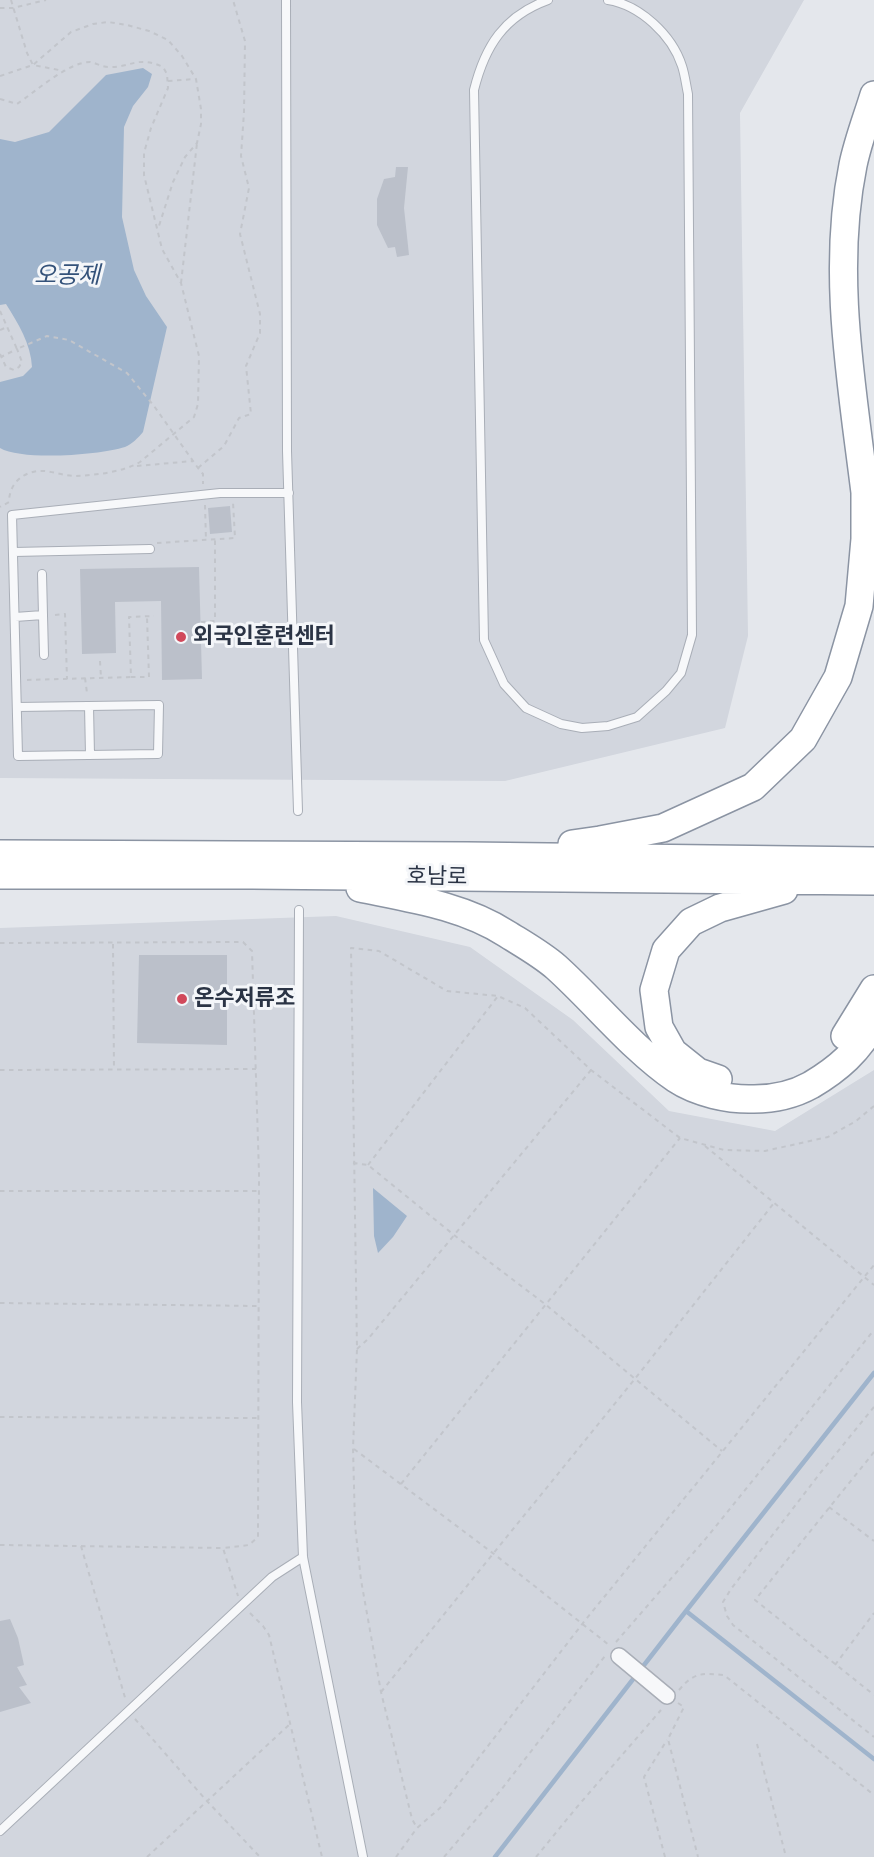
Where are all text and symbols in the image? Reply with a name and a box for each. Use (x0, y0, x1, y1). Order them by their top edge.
water label: 오공제 (34, 262, 100, 290)
place label: 외국인훈련센터 (193, 624, 335, 650)
marker: 외국인훈련센터 (174, 630, 188, 644)
street label: 호남로 (406, 863, 468, 891)
place label: 온수저류조 (194, 986, 295, 1012)
marker: 온수저류조 (175, 992, 189, 1006)

